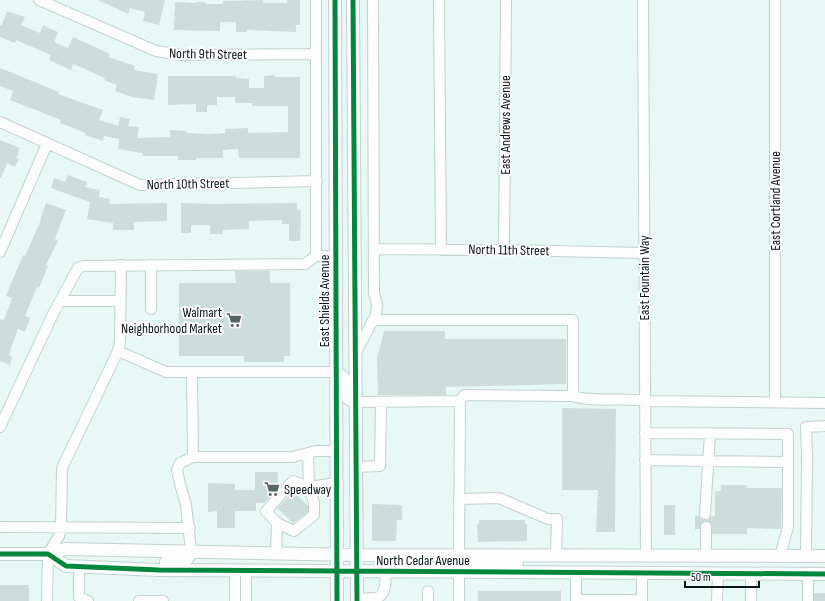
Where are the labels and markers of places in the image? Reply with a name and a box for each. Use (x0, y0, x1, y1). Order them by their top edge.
place label: Walmart Neighborhood Market (121, 304, 222, 337)
supermarket icon: Walmart Neighborhood Market (225, 311, 243, 329)
supermarket icon: Speedway (263, 480, 281, 498)
place label: Speedway (284, 481, 332, 498)

